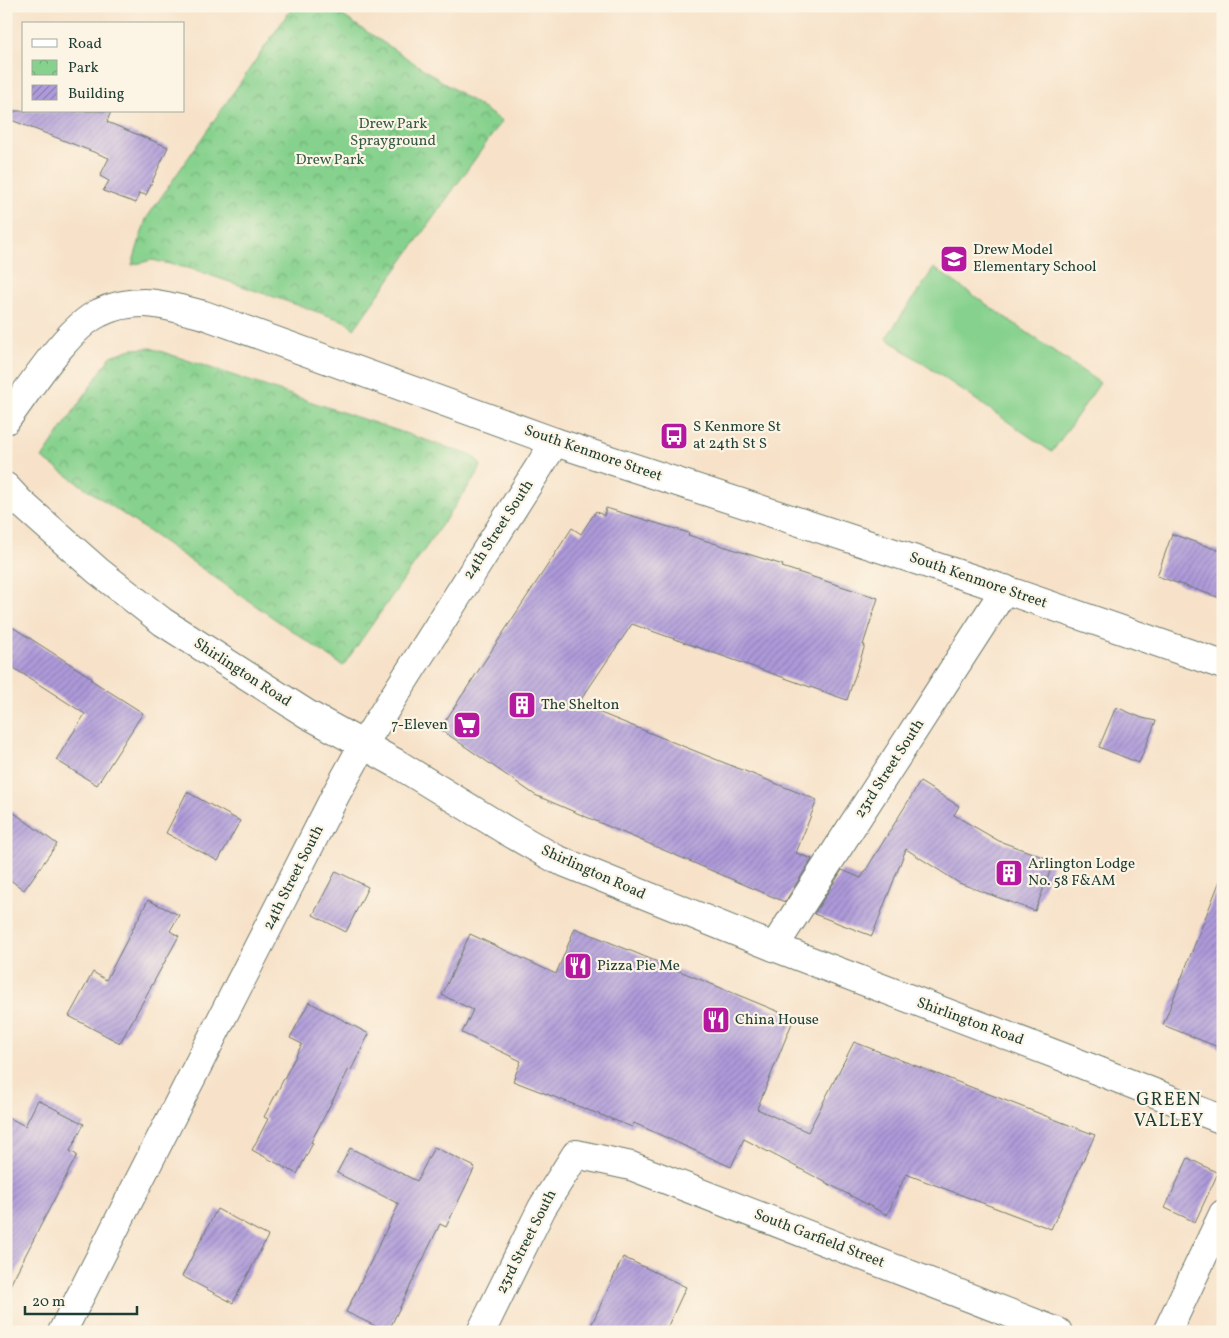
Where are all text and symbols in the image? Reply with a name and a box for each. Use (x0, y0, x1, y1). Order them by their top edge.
legend (22, 22, 185, 112)
text: Road (68, 34, 102, 55)
text: Park (68, 58, 99, 79)
text: Building (68, 84, 125, 105)
park label: Drew Park Sprayground (350, 114, 436, 152)
park label: Drew Park (295, 150, 365, 171)
place label: Drew Model Elementary School (973, 240, 1096, 278)
school or university icon: Drew Model Elementary School (939, 244, 969, 274)
place label: S Kenmore St at 24th St S (693, 417, 781, 455)
street label: South Kenmore Street (521, 421, 665, 487)
bus stop icon: S Kenmore St at 24th St S (659, 421, 689, 451)
street label: 24th Street South (459, 476, 539, 584)
street label: South Kenmore Street (906, 548, 1050, 614)
street label: Shirlington Road (189, 634, 295, 712)
building icon: The Shelton (507, 690, 537, 720)
place label: The Shelton (541, 695, 619, 716)
supermarket icon: 7-Eleven (452, 710, 482, 740)
place label: 7-Eleven (391, 715, 448, 736)
street label: 23rd Street South (850, 715, 930, 823)
street label: 24th Street South (259, 822, 329, 934)
street label: Shirlington Road (537, 841, 649, 905)
place label: Arlington Lodge No. 58 F&AM (1028, 854, 1135, 892)
building icon: Arlington Lodge No. 58 F&AM (994, 858, 1024, 888)
restaurant icon: Pizza Pie Me (563, 951, 593, 981)
place label: Pizza Pie Me (597, 956, 680, 977)
street label: Shirlington Road (914, 993, 1026, 1051)
restaurant icon: China House (701, 1005, 731, 1035)
place label: China House (735, 1010, 819, 1031)
district label: GREEN VALLEY (1134, 1088, 1204, 1134)
street label: 23rd Street South (492, 1186, 562, 1298)
street label: South Garfield Street (751, 1204, 887, 1274)
scale bar (25, 1283, 138, 1315)
text: 20 m (32, 1292, 65, 1313)

